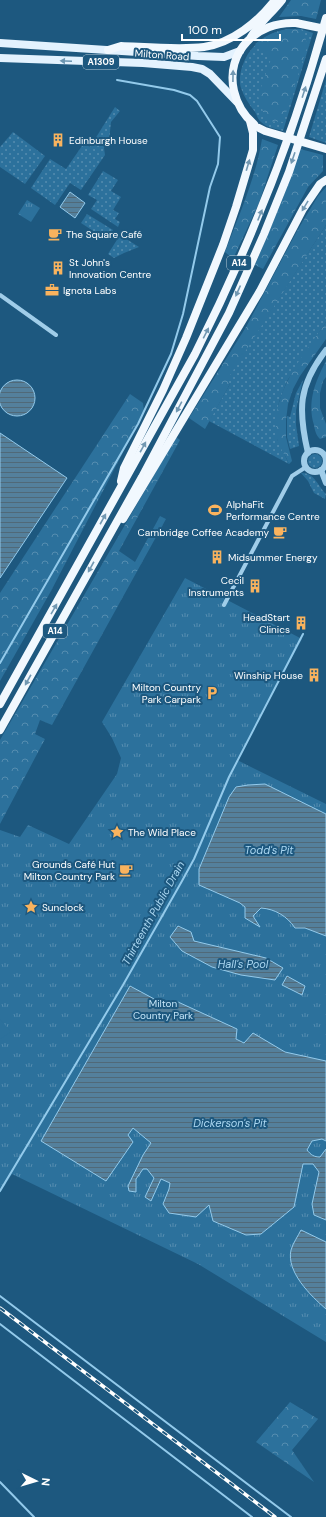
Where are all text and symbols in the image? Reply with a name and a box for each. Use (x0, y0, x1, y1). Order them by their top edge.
scale bar (182, 16, 280, 42)
text: 100 m (188, 22, 222, 38)
street label: Milton Road (134, 47, 190, 63)
road number: A1309 (83, 55, 119, 69)
one-way arrow (60, 57, 72, 64)
one-way arrow (230, 69, 236, 82)
one-way arrow (301, 86, 307, 98)
building icon: Edinburgh House (50, 132, 66, 148)
place label: Edinburgh House (69, 134, 148, 147)
one-way arrow (290, 152, 296, 164)
one-way arrow (245, 159, 251, 171)
one-way arrow (301, 201, 309, 211)
one-way arrow (258, 208, 264, 220)
cafe icon: The Square Café (47, 226, 63, 242)
place label: The Square Café (66, 228, 143, 241)
place label: St John's Innovation Centre (69, 256, 151, 281)
road number: A14 (227, 256, 251, 270)
building icon: St John's Innovation Centre (50, 260, 66, 276)
office icon: Ignota Labs (44, 282, 60, 298)
place label: Ignota Labs (63, 284, 116, 297)
one-way arrow (235, 285, 242, 297)
one-way arrow (203, 327, 209, 338)
one-way arrow (176, 401, 183, 413)
one-way arrow (140, 441, 147, 452)
place label: AlphaFit Performance Centre (226, 498, 320, 523)
sports icon: AlphaFit Performance Centre (207, 502, 223, 518)
one-way arrow (100, 513, 107, 525)
cafe icon: Cambridge Coffee Academy (272, 524, 288, 540)
place label: Cambridge Coffee Academy (138, 526, 269, 539)
building icon: Midsummer Energy (209, 549, 225, 565)
place label: Midsummer Energy (228, 551, 318, 564)
one-way arrow (88, 561, 94, 573)
place label: Cecil Instruments (189, 574, 244, 599)
building icon: Cecil Instruments (247, 578, 263, 594)
one-way arrow (50, 603, 57, 615)
place label: HeadStart Clinics (243, 611, 290, 636)
building icon: HeadStart Clinics (293, 615, 309, 631)
road number: A14 (43, 624, 67, 638)
building icon: Winship House (306, 667, 322, 683)
place label: Winship House (234, 669, 303, 682)
one-way arrow (24, 674, 31, 686)
place label: Milton Country Park Carpark (132, 681, 201, 706)
parking icon: Milton Country Park Carpark (204, 685, 220, 701)
place icon: The Wild Place (109, 824, 125, 840)
place label: The Wild Place (128, 826, 196, 839)
water label: Todd's Pit (244, 843, 294, 857)
place label: Grounds Café Hut Milton Country Park (24, 858, 115, 883)
water label: Thirteenth Public Drain (119, 859, 187, 967)
cafe icon: Grounds Café Hut Milton Country Park (118, 862, 134, 878)
place icon: Sunclock (23, 899, 39, 915)
place label: Sunclock (42, 901, 84, 914)
water label: Hall's Pool (218, 957, 269, 971)
park label: Milton Country Park (133, 997, 193, 1022)
water label: Dickerson's Pit (193, 1116, 268, 1130)
north arrow (16, 1461, 56, 1501)
text: N (39, 1477, 53, 1486)

